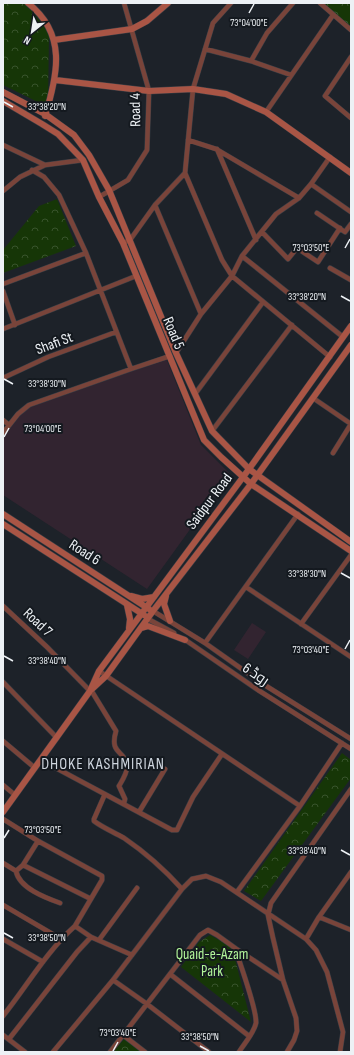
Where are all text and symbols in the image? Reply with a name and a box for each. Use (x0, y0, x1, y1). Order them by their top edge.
north arrow (12, 12, 52, 52)
text: 73°04'00"E (230, 17, 268, 29)
text: N (21, 33, 33, 47)
street label: Road 4 (126, 93, 145, 127)
text: 33°38'20"N (28, 101, 66, 113)
text: 73°03'50"E (293, 242, 329, 254)
text: 33°38'20"N (288, 291, 326, 303)
street label: Road 5 (158, 314, 189, 352)
street label: Shafi St (33, 328, 76, 359)
text: 33°38'30"N (28, 378, 66, 390)
text: 73°04'00"E (24, 423, 62, 435)
street label: Saidpur Road (182, 469, 237, 533)
street label: Road 6 (65, 535, 104, 570)
text: 33°38'30"N (288, 568, 326, 580)
street label: Road 7 (19, 604, 56, 641)
text: 73°03'40"E (292, 644, 330, 656)
text: 33°38'40"N (28, 655, 66, 667)
street label: روڈ 6 (239, 659, 273, 690)
district label: DHOKE KASHMIRIAN (41, 755, 165, 774)
text: 73°03'50"E (25, 824, 61, 836)
text: 33°38'40"N (288, 845, 326, 857)
text: 33°38'50"N (28, 932, 66, 944)
park label: Quaid-e-Azam Park (176, 945, 248, 981)
text: 73°03'40"E (99, 1027, 137, 1039)
text: 33°38'50"N (181, 1031, 219, 1043)

